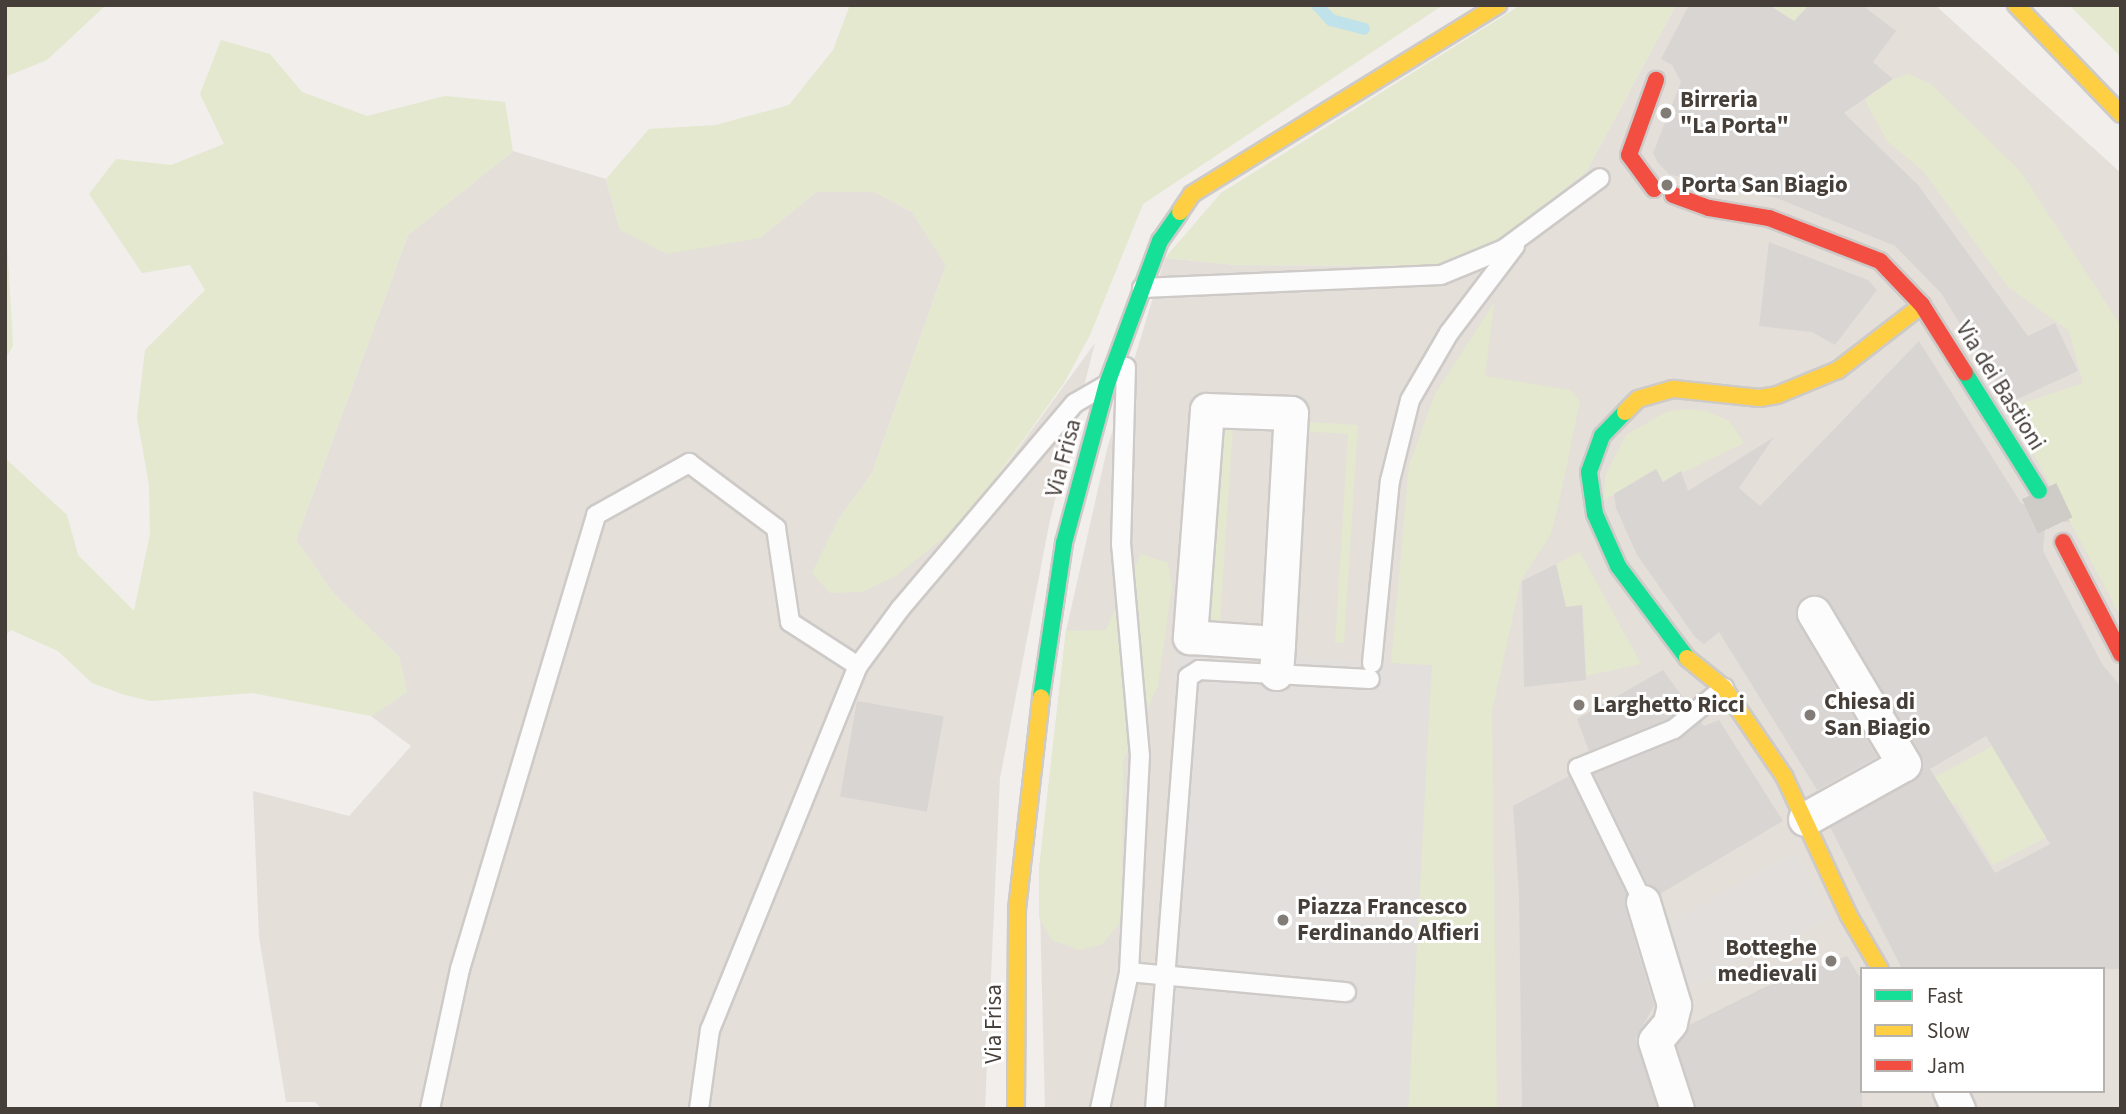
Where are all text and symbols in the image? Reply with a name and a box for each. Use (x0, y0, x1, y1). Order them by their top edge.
place label: Birreria "La Porta" (1680, 86, 1789, 140)
marker: Birreria "La Porta" (1658, 105, 1674, 121)
place label: Porta San Biagio (1681, 171, 1848, 199)
marker: Porta San Biagio (1659, 177, 1675, 193)
street label: Via dei Bastioni (1949, 317, 2051, 455)
street label: Via Frisa (1040, 416, 1088, 500)
place label: Chiesa di San Biagio (1824, 688, 1930, 742)
place label: Larghetto Ricci (1593, 691, 1745, 719)
marker: Larghetto Ricci (1571, 697, 1587, 713)
marker: Chiesa di San Biagio (1802, 707, 1818, 723)
place label: Piazza Francesco Ferdinando Alfieri (1297, 893, 1479, 947)
marker: Piazza Francesco Ferdinando Alfieri (1275, 912, 1291, 928)
place label: Botteghe medievali (1717, 934, 1817, 988)
marker: Botteghe medievali (1823, 953, 1839, 969)
legend (1860, 967, 2105, 1093)
text: Fast (1927, 981, 1963, 1011)
street label: Via Frisa (980, 984, 1008, 1064)
text: Slow (1927, 1016, 1970, 1046)
text: Jam (1927, 1051, 1965, 1081)

